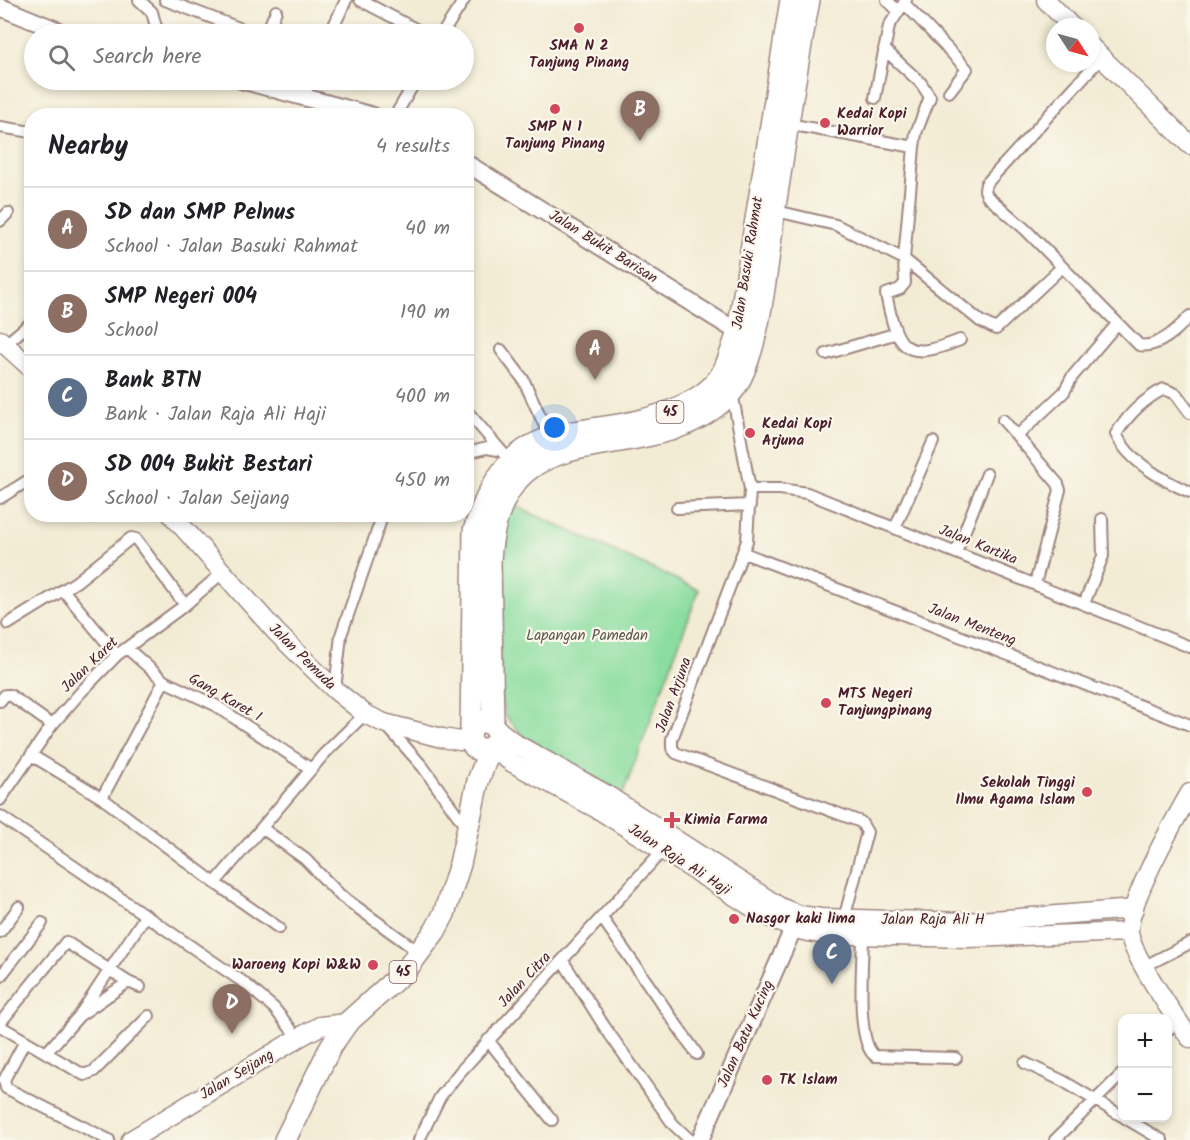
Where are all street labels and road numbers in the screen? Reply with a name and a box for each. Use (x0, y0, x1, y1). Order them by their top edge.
street label: Jalan Basuki Rahmat (726, 195, 770, 331)
street label: Jalan Bukit Barisan (544, 204, 662, 290)
road number: 45 (656, 401, 684, 423)
street label: Jalan Kartika (935, 518, 1021, 572)
street label: Jalan Menteng (924, 597, 1020, 653)
street label: Jalan Pemuda (263, 618, 341, 696)
street label: Jalan Karet (56, 631, 124, 699)
street label: Jalan Arjuna (649, 654, 699, 736)
street label: Gang Karet I (184, 667, 267, 729)
street label: Jalan Raja Ali Haji (623, 818, 736, 903)
street label: Jalan Raja Ali H (881, 908, 985, 932)
street label: Jalan Citra (493, 947, 557, 1013)
road number: 45 (390, 961, 416, 983)
street label: Jalan Batu Kucing (711, 976, 781, 1092)
street label: Jalan Seijang (195, 1043, 279, 1107)

